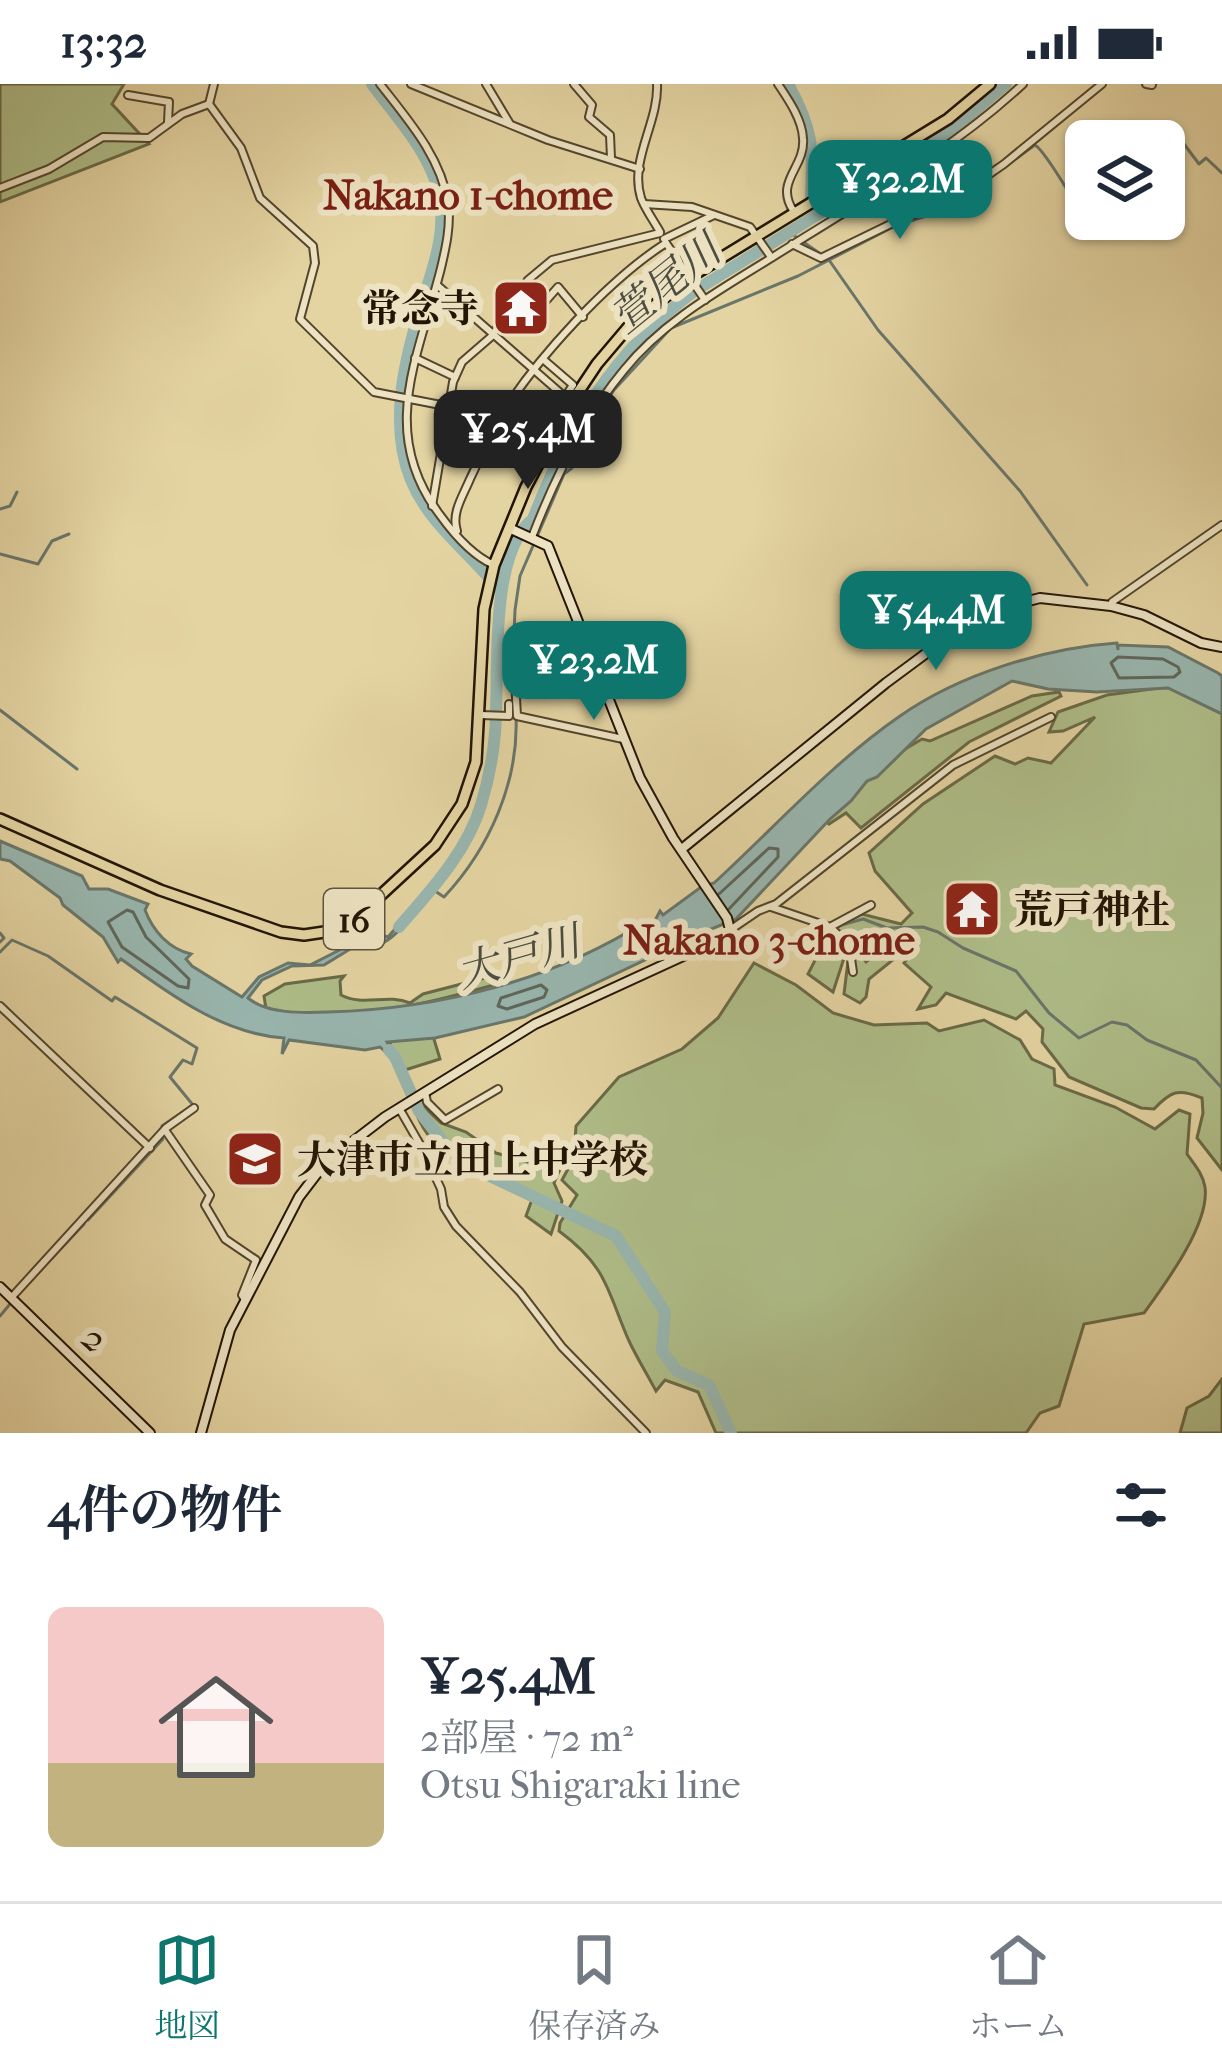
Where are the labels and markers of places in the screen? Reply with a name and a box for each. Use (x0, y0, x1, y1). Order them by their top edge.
pin: ¥32.2M (802, 140, 998, 242)
temple icon: 常念寺 (490, 277, 552, 339)
place label: 常念寺 (362, 286, 479, 332)
pin: ¥25.4M (430, 390, 626, 492)
pin: ¥54.4M (838, 571, 1034, 673)
pin: ¥23.2M (496, 621, 692, 723)
temple icon: 荒戸神社 (941, 878, 1003, 940)
place label: 荒戸神社 (1014, 887, 1170, 933)
school or university icon: 大津市立田上中学校 (224, 1128, 286, 1190)
place label: 大津市立田上中学校 (297, 1137, 648, 1183)

